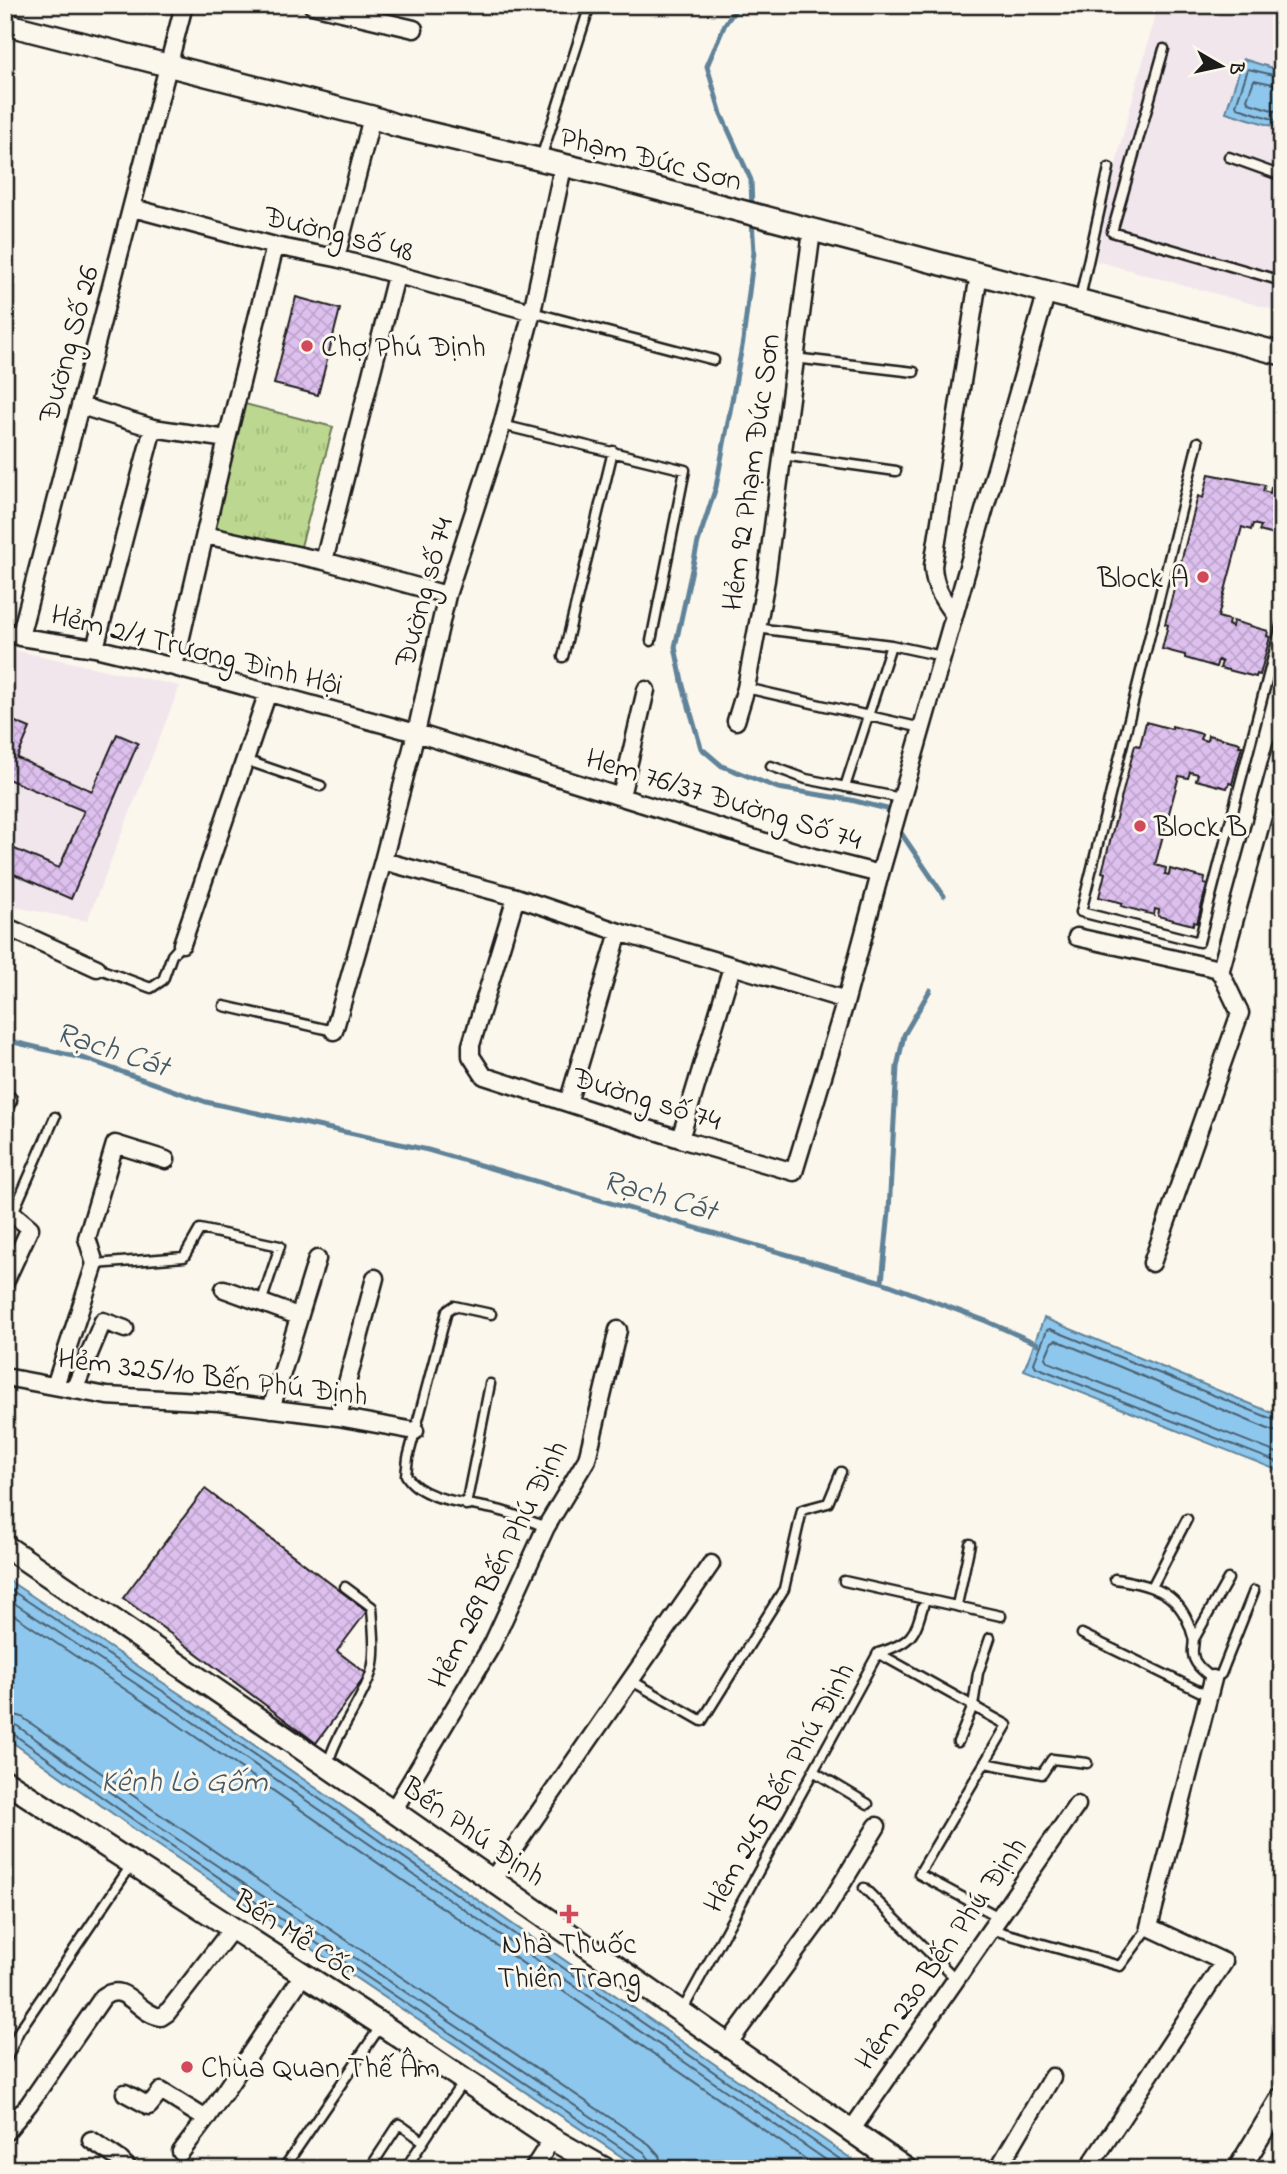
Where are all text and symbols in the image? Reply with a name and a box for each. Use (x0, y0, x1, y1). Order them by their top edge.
north arrow (1186, 32, 1256, 102)
text: B (1221, 59, 1250, 77)
street label: Phạm Đức Sơn (555, 117, 746, 205)
street label: Đường số 48 (258, 196, 418, 276)
street label: Đường Số 26 (29, 261, 113, 429)
place label: Chợ Phú Định (321, 327, 486, 371)
street label: Hẻm 92 Phạm Đức Sơn (712, 331, 794, 614)
marker: Chợ Phú Định (299, 338, 315, 354)
street label: Đường số 74 (385, 513, 467, 674)
place label: Block A (1097, 558, 1189, 602)
marker: Block A (1195, 569, 1211, 585)
street label: Hẻm 2/1 Trương Đình Hội (46, 594, 347, 709)
street label: Hem 76/37 Đường Số 74 (580, 738, 866, 864)
place label: Block B (1153, 807, 1247, 851)
marker: Block B (1132, 818, 1148, 834)
water label: Rạch Cát (49, 1011, 178, 1093)
street label: Đường số 74 (565, 1057, 726, 1144)
water label: Rạch Cát (596, 1159, 725, 1237)
street label: Hẻm 325/10 Bến Phú Định (55, 1338, 370, 1420)
street label: Hẻm 269 Bến Phú Định (418, 1434, 581, 1697)
street label: Hẻm 245 Bến Phú Định (693, 1655, 868, 1922)
water label: Kênh Lò Gốm (101, 1760, 269, 1807)
street label: Bến Phú Định (391, 1767, 553, 1899)
street label: Hẻm 230 Bến Phú Định (845, 1829, 1040, 2080)
street label: Bến Mễ Cốc (223, 1879, 366, 1994)
marker: Nhà Thuốc Thiên Trang (561, 1906, 577, 1922)
place label: Nhà Thuốc Thiên Trang (497, 1924, 641, 2002)
place label: Chùa Quan Thế Âm (201, 2047, 440, 2092)
marker: Chùa Quan Thế Âm (179, 2059, 195, 2075)

